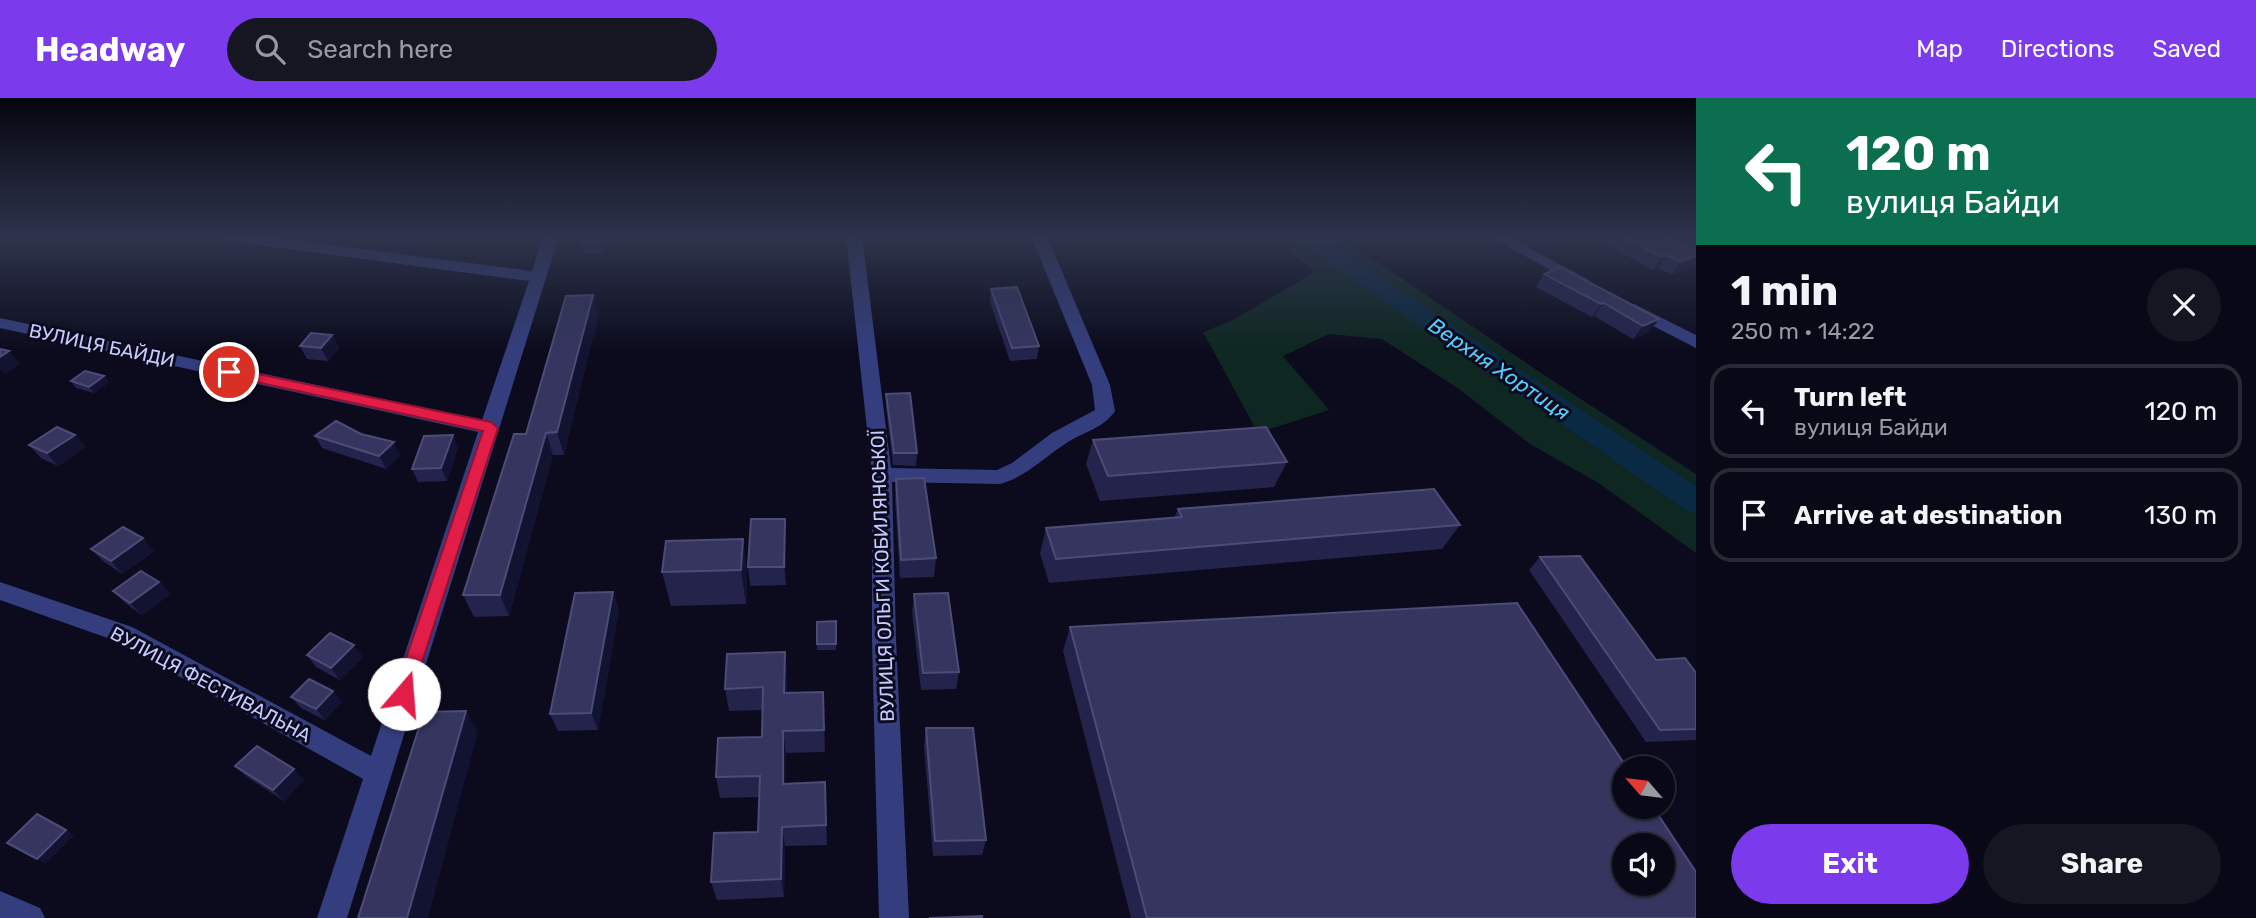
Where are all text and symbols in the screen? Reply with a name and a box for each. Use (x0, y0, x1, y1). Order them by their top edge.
search box (227, 18, 717, 81)
text: Headway (35, 30, 185, 69)
icon: search (251, 30, 289, 68)
text: Search here (307, 34, 453, 65)
text: Map (1916, 35, 1963, 63)
text: Directions (2001, 35, 2114, 63)
text: Saved (2152, 35, 2221, 63)
text: 120 m (1846, 124, 1991, 182)
icon: left (1731, 126, 1822, 217)
text: вулиця Байди (1846, 183, 2060, 221)
text: 1 min (1731, 266, 1838, 316)
button: close (2147, 268, 2221, 342)
water label: Верхня Хортиця (1424, 312, 1575, 425)
text: 250 m · 14:22 (1731, 317, 1875, 345)
street label: ВУЛИЦЯ БАЙДИ (27, 319, 177, 372)
pin (199, 342, 259, 402)
icon: arrive (210, 353, 248, 391)
text: Turn left (1794, 382, 1906, 413)
icon: left (1735, 392, 1773, 430)
text: 120 m (2145, 396, 2217, 427)
text: вулиця Байди (1794, 413, 1948, 441)
street label: ВУЛИЦЯ ОЛЬГИ КОБИЛЯНСЬКОЇ (866, 429, 899, 722)
icon: arrive (1735, 496, 1773, 534)
text: Arrive at destination (1794, 500, 2062, 531)
text: 130 m (2144, 500, 2217, 531)
street label: ВУЛИЦЯ ФЕСТИВАЛЬНА (107, 622, 315, 747)
position arrow (367, 657, 441, 731)
north arrow (1612, 756, 1675, 819)
map controls (1612, 756, 1675, 896)
button: Exit (1731, 824, 1969, 904)
button: Share (1983, 824, 2221, 904)
button: sound (1612, 833, 1675, 896)

